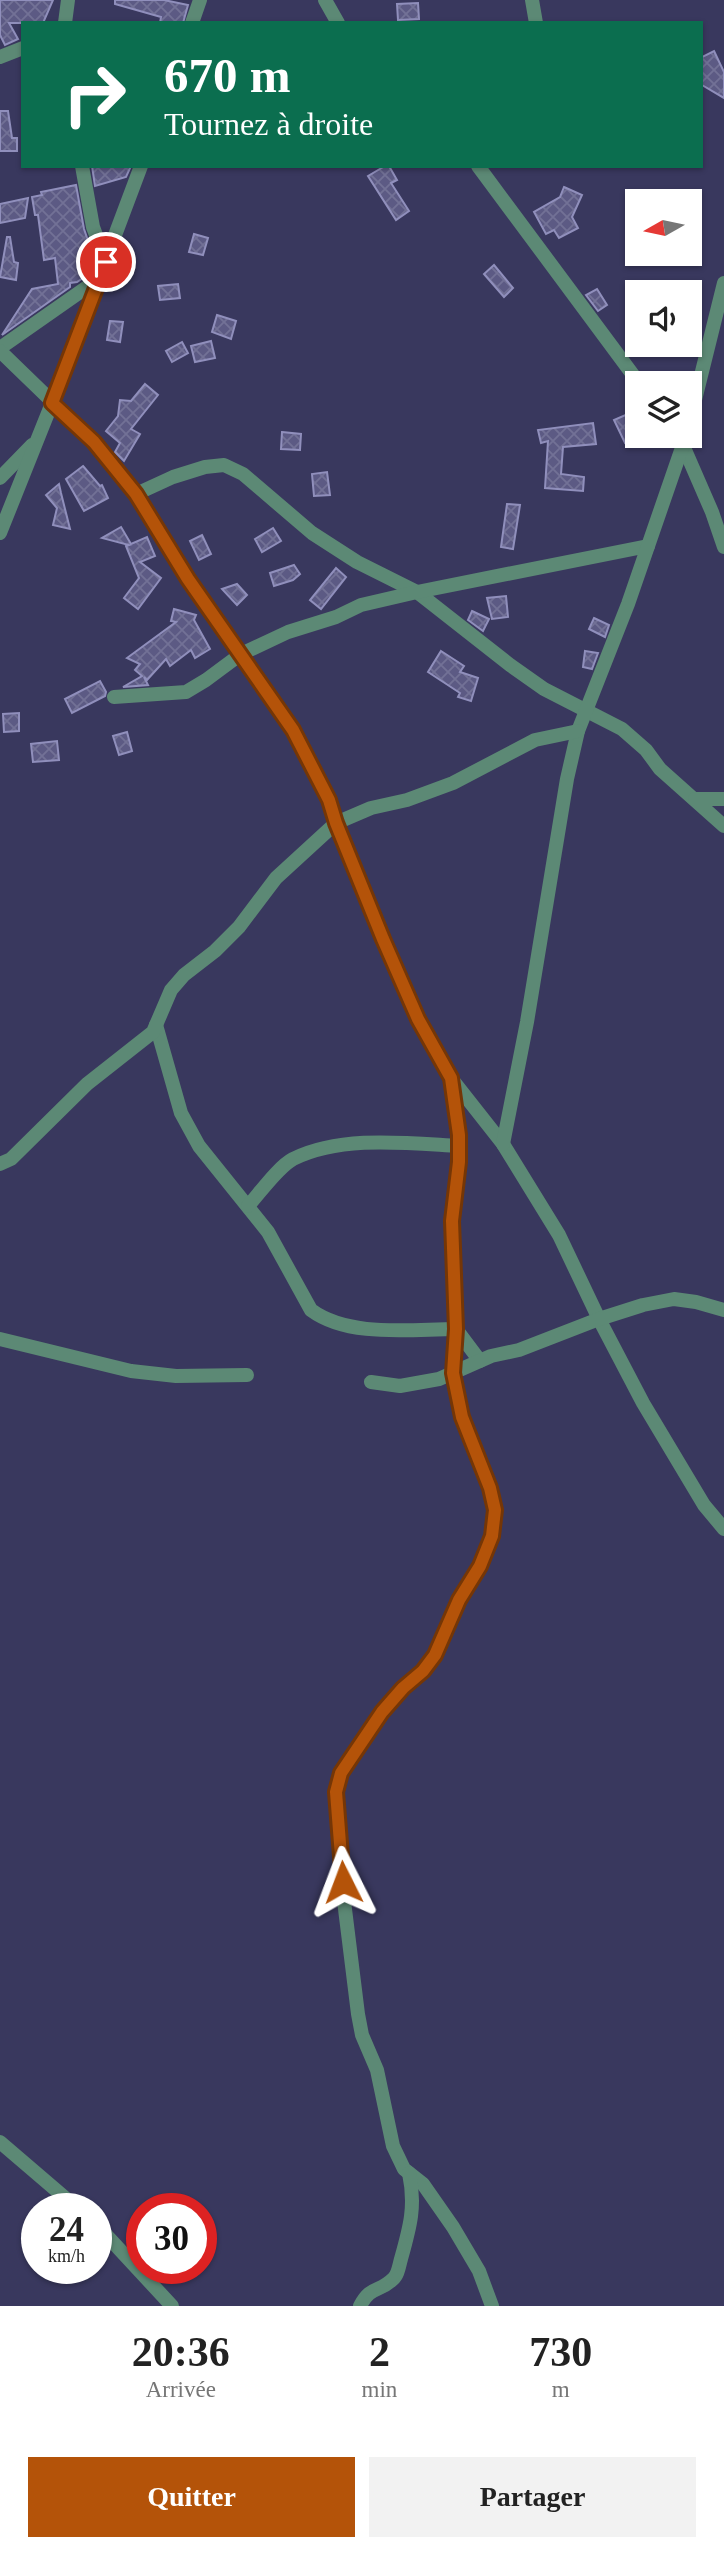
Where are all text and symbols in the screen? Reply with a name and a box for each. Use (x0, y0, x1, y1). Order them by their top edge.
text: 670 m (164, 48, 291, 103)
icon: right (49, 49, 140, 140)
text: Tournez à droite (164, 106, 373, 142)
north arrow (625, 189, 702, 266)
map controls (625, 189, 702, 448)
pin (76, 232, 136, 292)
icon: arrive (87, 243, 125, 281)
button: sound (625, 280, 702, 357)
button: layers (625, 371, 702, 448)
position arrow (306, 1845, 380, 1919)
speed limit sign: 30 (126, 2193, 217, 2284)
text: 24 (49, 2210, 84, 2249)
text: km/h (48, 2246, 85, 2266)
text: 20:36 (132, 2329, 230, 2375)
text: 2 (369, 2329, 390, 2375)
text: 730 (529, 2329, 592, 2375)
text: Arrivée (146, 2377, 216, 2402)
text: min (362, 2377, 397, 2402)
text: m (552, 2377, 570, 2402)
button: Quitter (28, 2457, 355, 2537)
button: Partager (369, 2457, 696, 2537)

